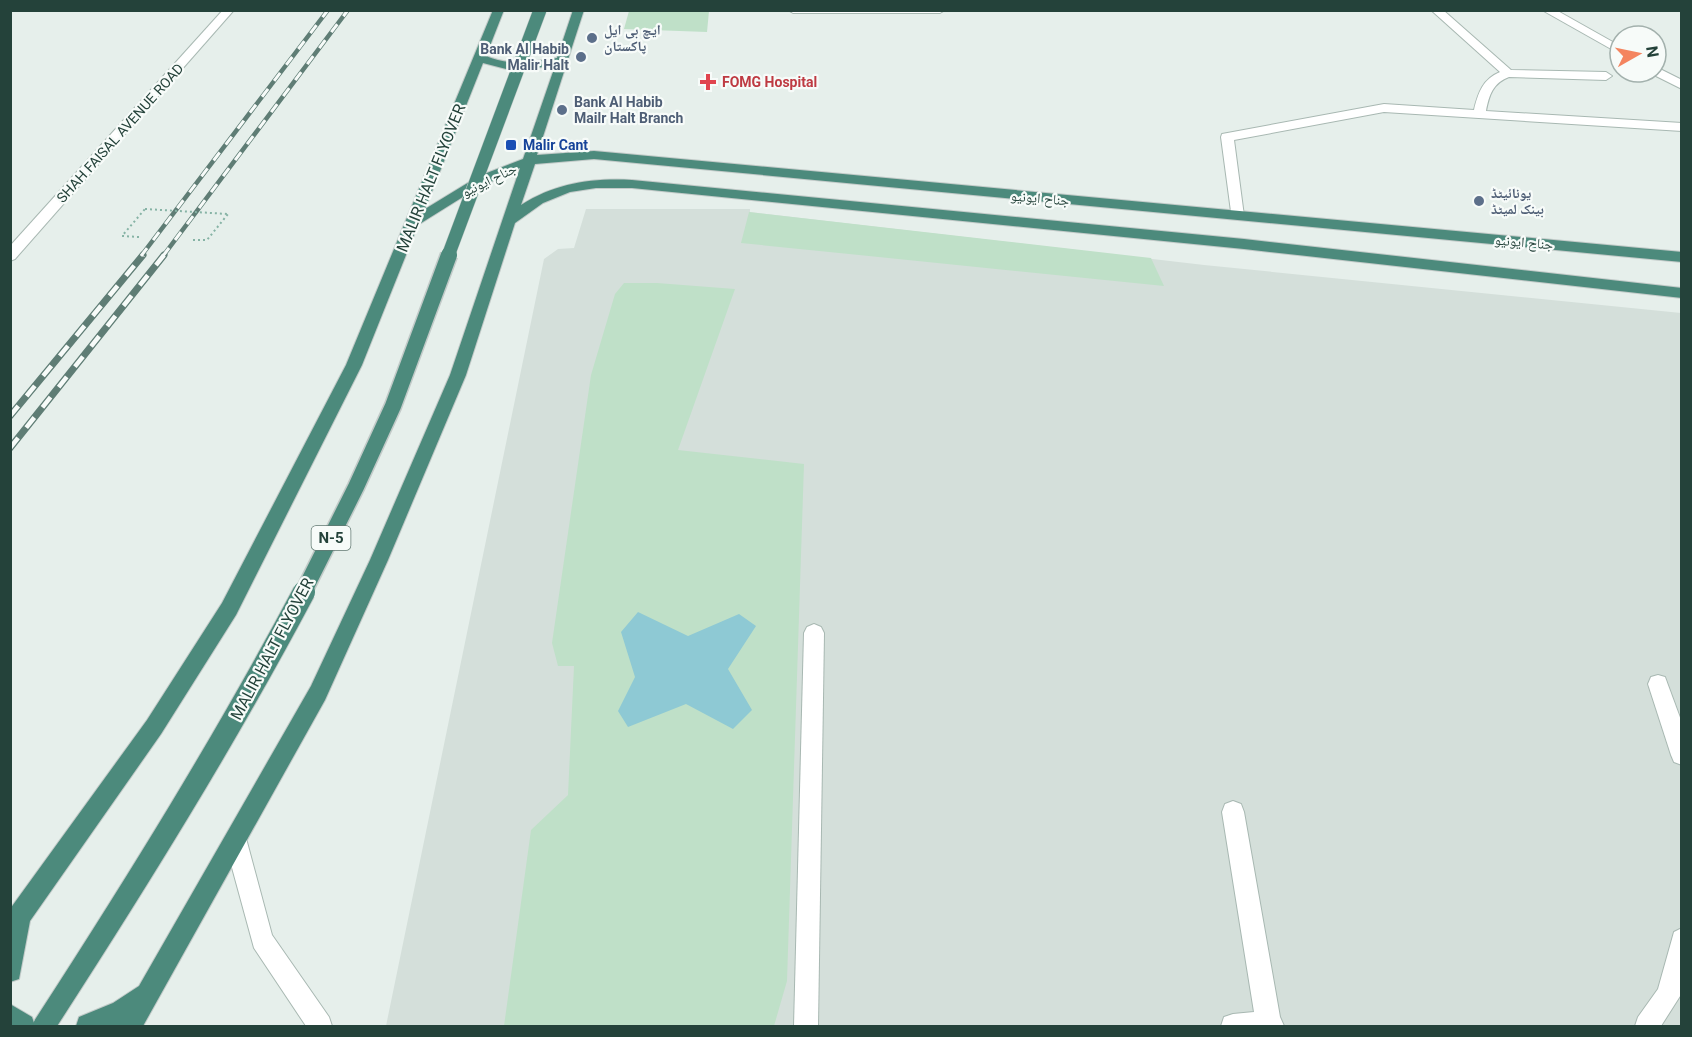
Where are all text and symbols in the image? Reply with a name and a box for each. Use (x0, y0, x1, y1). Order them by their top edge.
place label: ایچ بی ایل پاکستان (604, 22, 661, 55)
north arrow (1608, 24, 1668, 84)
marker: ایچ بی ایل پاکستان (585, 31, 599, 45)
place label: Bank Al Habib Malir Halt (480, 41, 569, 73)
text: N (1642, 45, 1663, 59)
marker: Bank Al Habib Malir Halt (574, 50, 588, 64)
street label: SHAH FAISAL AVENUE ROAD (53, 60, 187, 206)
marker: FOMG Hospital (699, 73, 717, 91)
place label: FOMG Hospital (722, 74, 817, 90)
place label: Bank Al Habib Mailr Halt Branch (574, 94, 684, 126)
street label: MALIR HALT FLYOVER (393, 101, 469, 255)
marker: Bank Al Habib Mailr Halt Branch (555, 103, 569, 117)
place label: Malir Cant (523, 137, 588, 153)
marker: Malir Cant (504, 138, 518, 152)
street label: جناح ایونیو (459, 160, 520, 202)
place label: یونائیٹڈ بینک لمیٹڈ (1491, 185, 1544, 218)
street label: جناح ایونیو (1010, 187, 1070, 211)
marker: یونائیٹڈ بینک لمیٹڈ (1472, 194, 1486, 208)
street label: جناح ایونیو (1494, 231, 1554, 255)
road number: N-5 (312, 526, 350, 550)
street label: MALIR HALT FLYOVER (227, 575, 318, 723)

